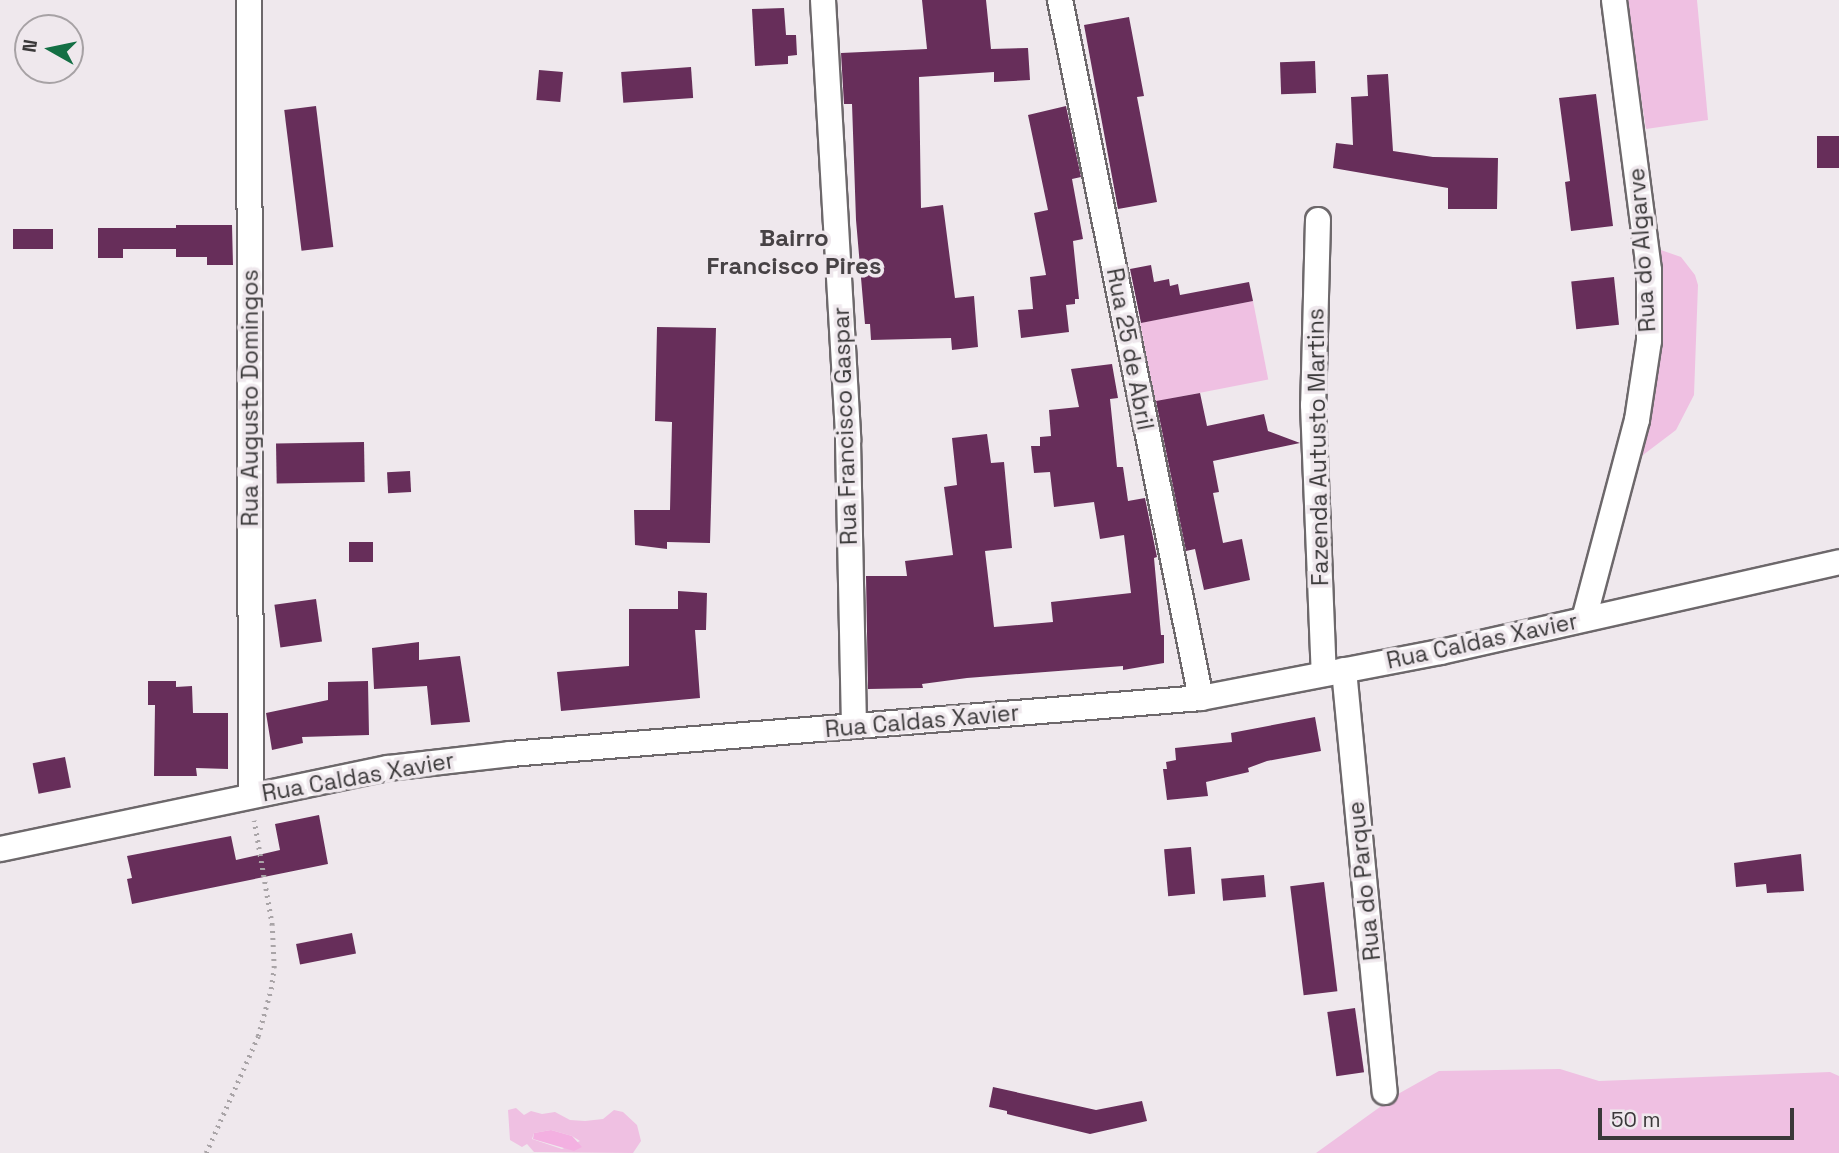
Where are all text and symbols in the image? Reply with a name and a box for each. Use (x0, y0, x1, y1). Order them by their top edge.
north arrow (14, 14, 84, 84)
text: N (16, 38, 43, 54)
street label: Rua do Algarve (1622, 167, 1662, 333)
district label: Bairro Francisco Pires (707, 224, 881, 280)
street label: Rua 25 de Abril (1101, 265, 1159, 433)
street label: Rua Augusto Domingos (236, 269, 264, 527)
street label: Rua Francisco Gaspar (827, 306, 863, 546)
street label: Fazenda Autusto Martins (1302, 308, 1334, 586)
street label: Rua Caldas Xavier (1384, 607, 1580, 675)
street label: Rua Caldas Xavier (824, 699, 1020, 743)
street label: Rua Caldas Xavier (260, 746, 456, 808)
street label: Rua do Parque (1342, 800, 1386, 962)
scale bar (1601, 1094, 1797, 1138)
text: 50 m (1611, 1106, 1661, 1133)

